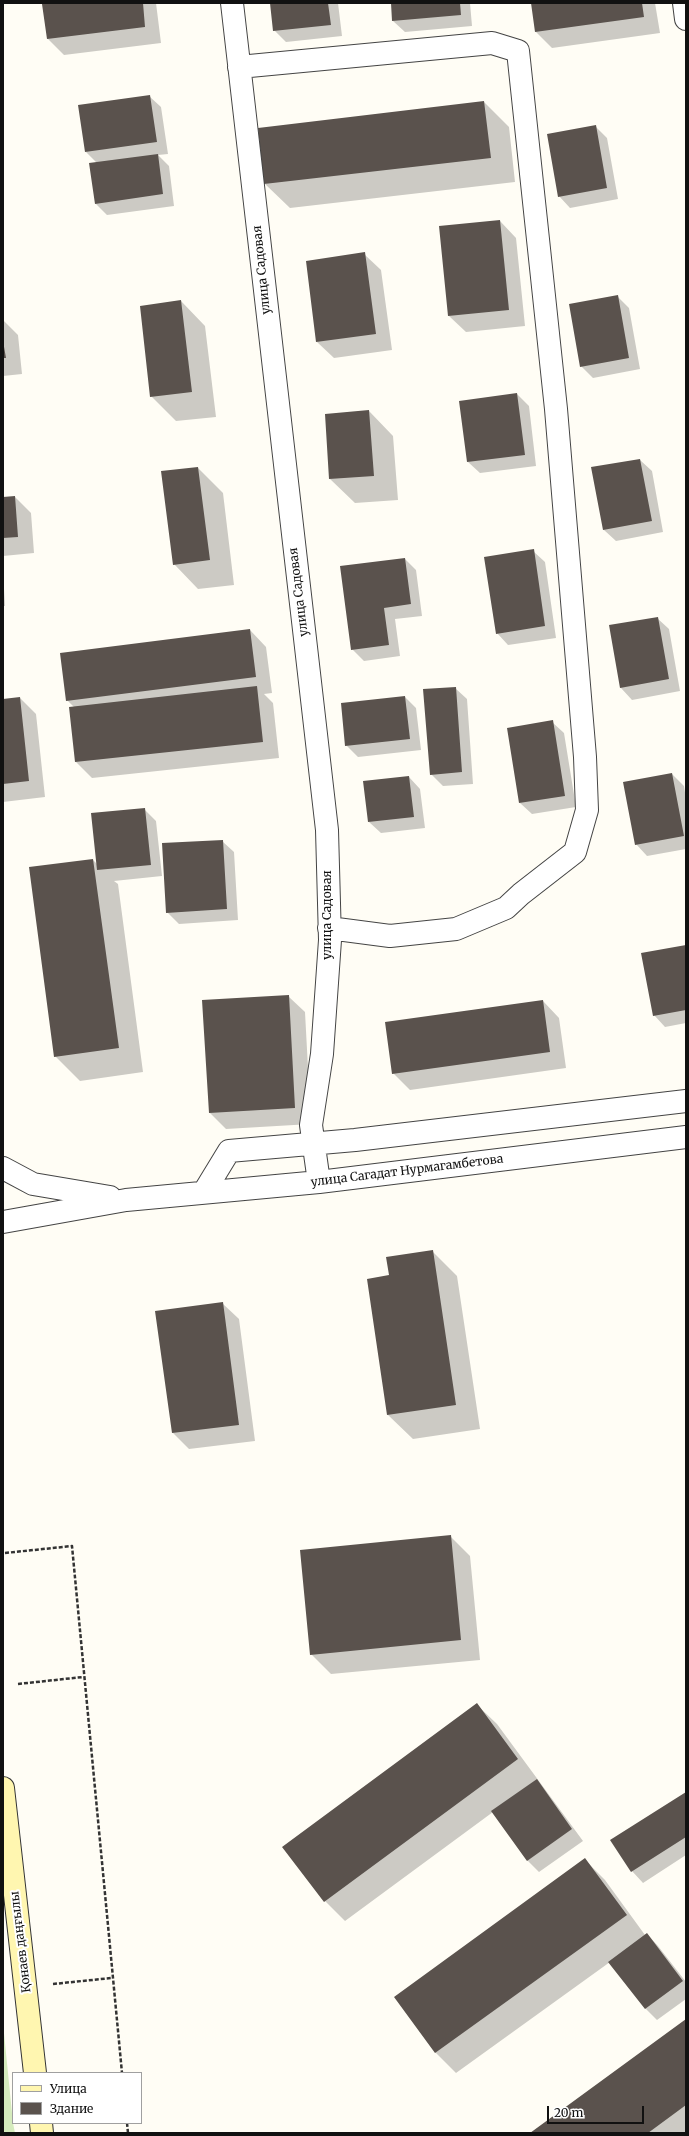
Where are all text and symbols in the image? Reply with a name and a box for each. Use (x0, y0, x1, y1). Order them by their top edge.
street label: улица Садовая (250, 225, 274, 315)
street label: улица Садовая (286, 547, 312, 637)
street label: улица Садовая (321, 870, 335, 960)
street label: улица Сагадат Нурмагамбетова (310, 1152, 504, 1190)
street label: Қонаев даңғылы (8, 1890, 34, 1994)
legend (12, 2072, 142, 2124)
text: Улица (50, 2081, 87, 2096)
scale bar (549, 2098, 646, 2124)
text: Здание (50, 2101, 93, 2116)
text: 20 m (554, 2105, 583, 2120)

